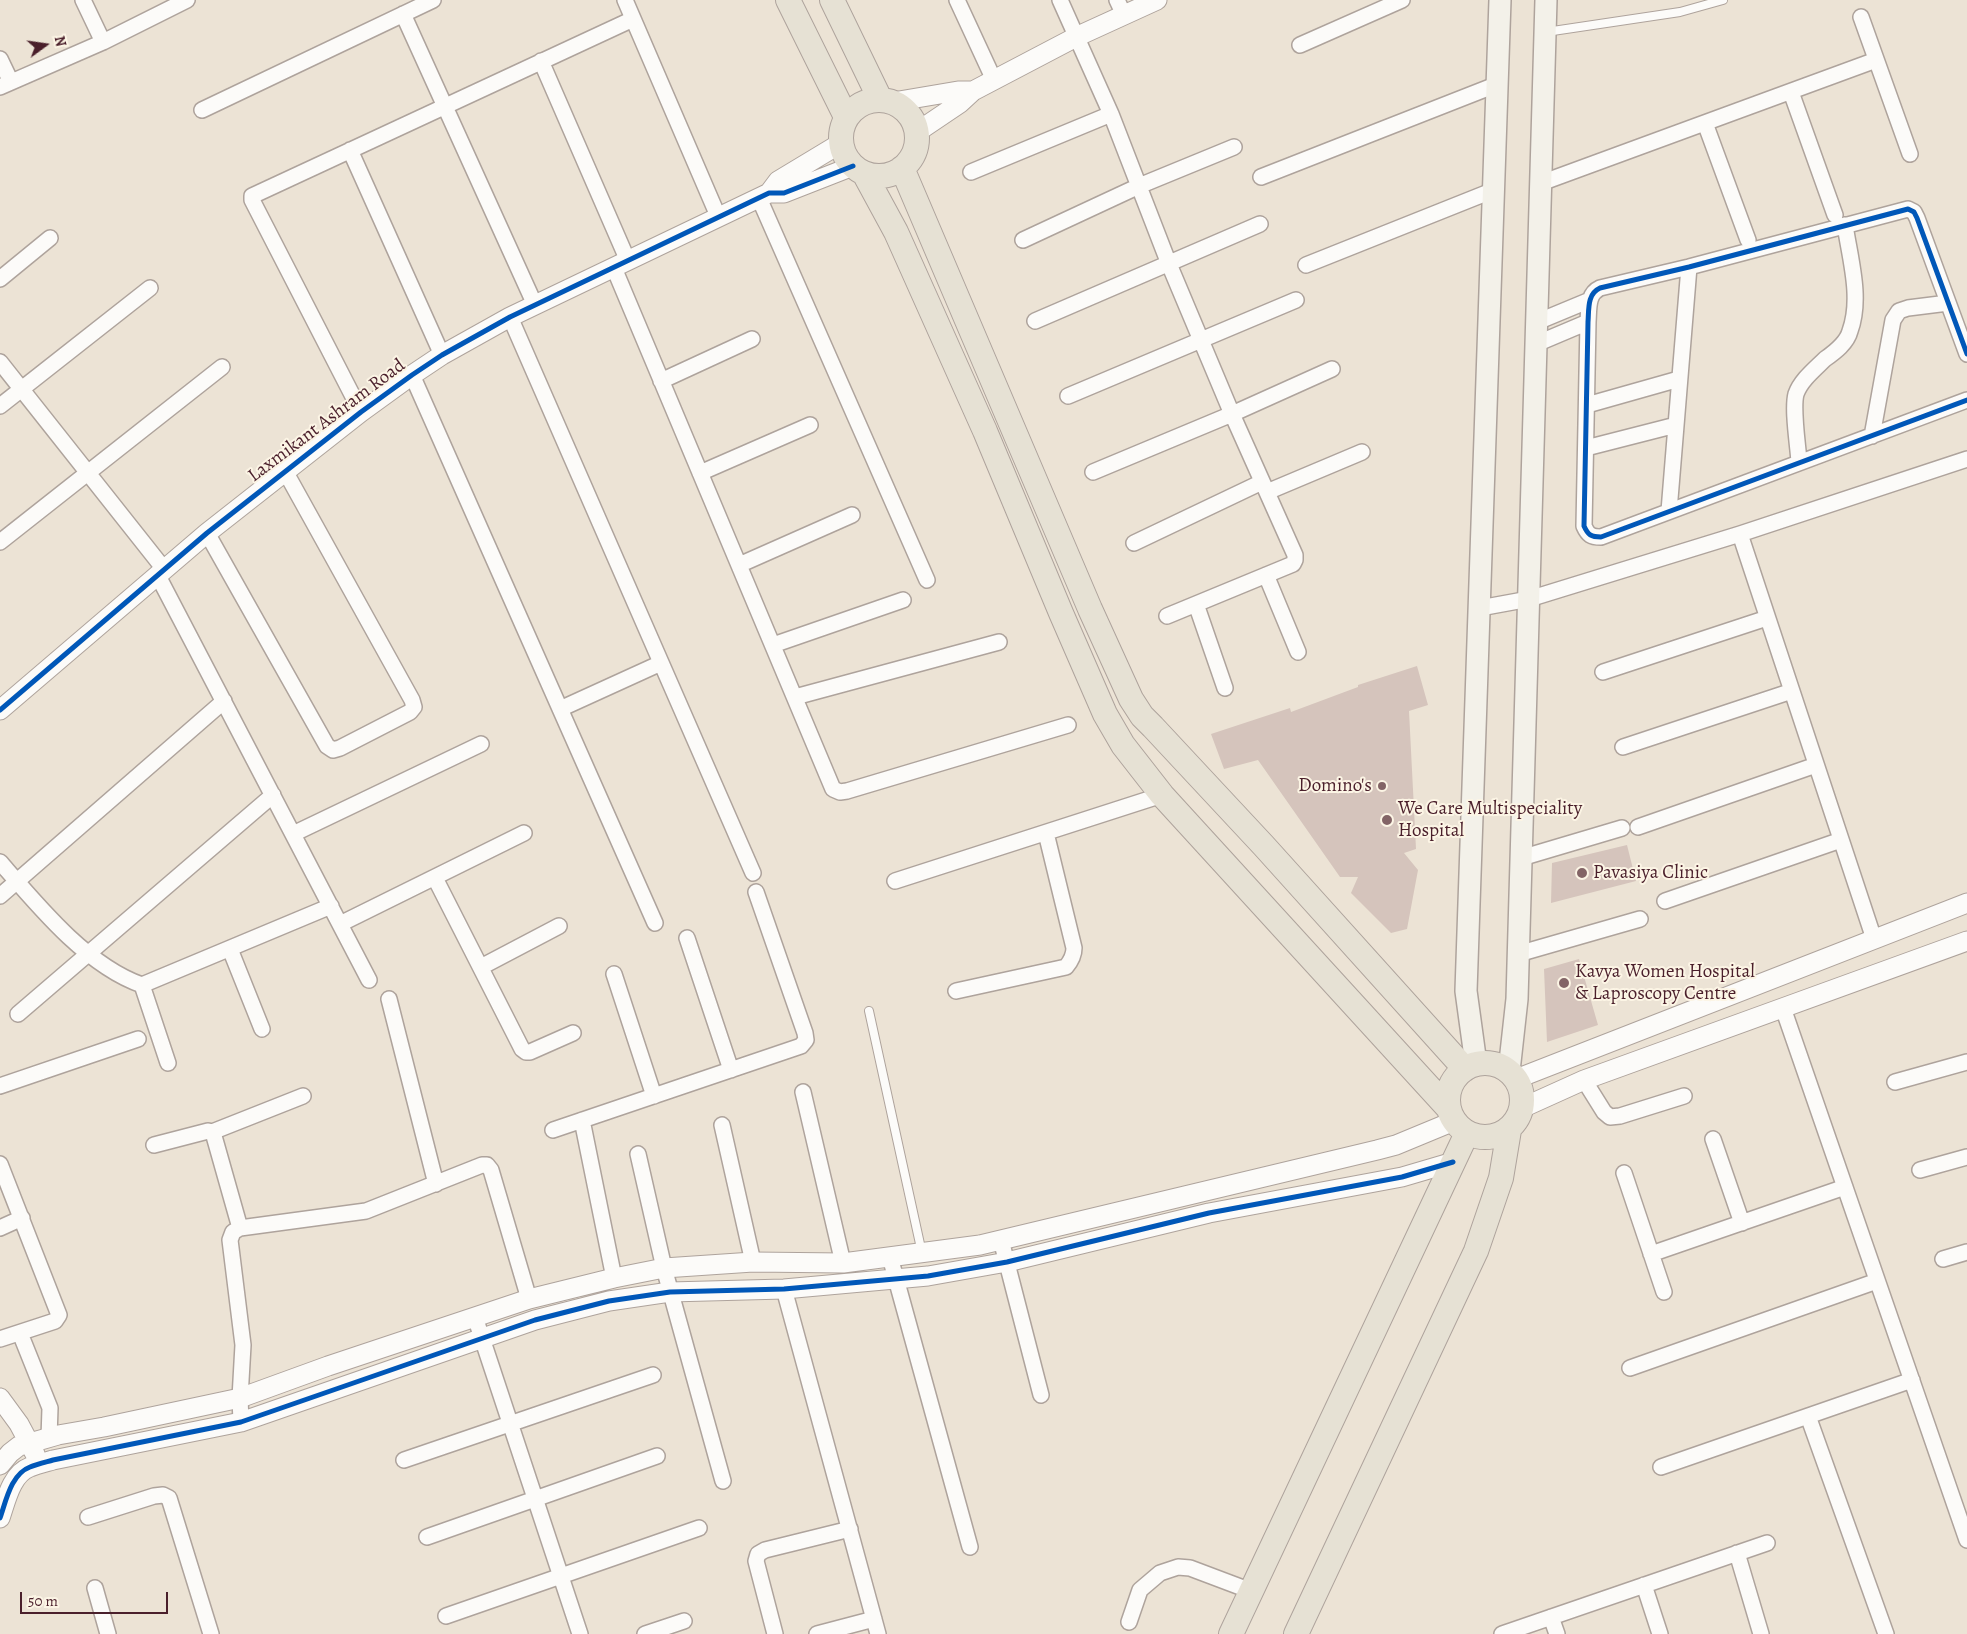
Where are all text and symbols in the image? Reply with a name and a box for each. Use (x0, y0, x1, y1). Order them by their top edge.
north arrow (20, 20, 70, 70)
text: N (50, 34, 70, 48)
street label: Laxmikant Ashram Road (244, 354, 410, 488)
place label: Domino's (1298, 775, 1372, 797)
marker: Domino's (1376, 780, 1388, 792)
place label: We Care Multispeciality Hospital (1398, 798, 1582, 842)
marker: We Care Multispeciality Hospital (1380, 813, 1394, 827)
place label: Pavasiya Clinic (1593, 862, 1708, 884)
marker: Pavasiya Clinic (1575, 866, 1589, 880)
place label: Kavya Women Hospital & Laproscopy Centre (1575, 961, 1755, 1005)
marker: Kavya Women Hospital & Laproscopy Centre (1557, 976, 1571, 990)
scale bar (22, 1582, 170, 1614)
text: 50 m (28, 1591, 58, 1611)

